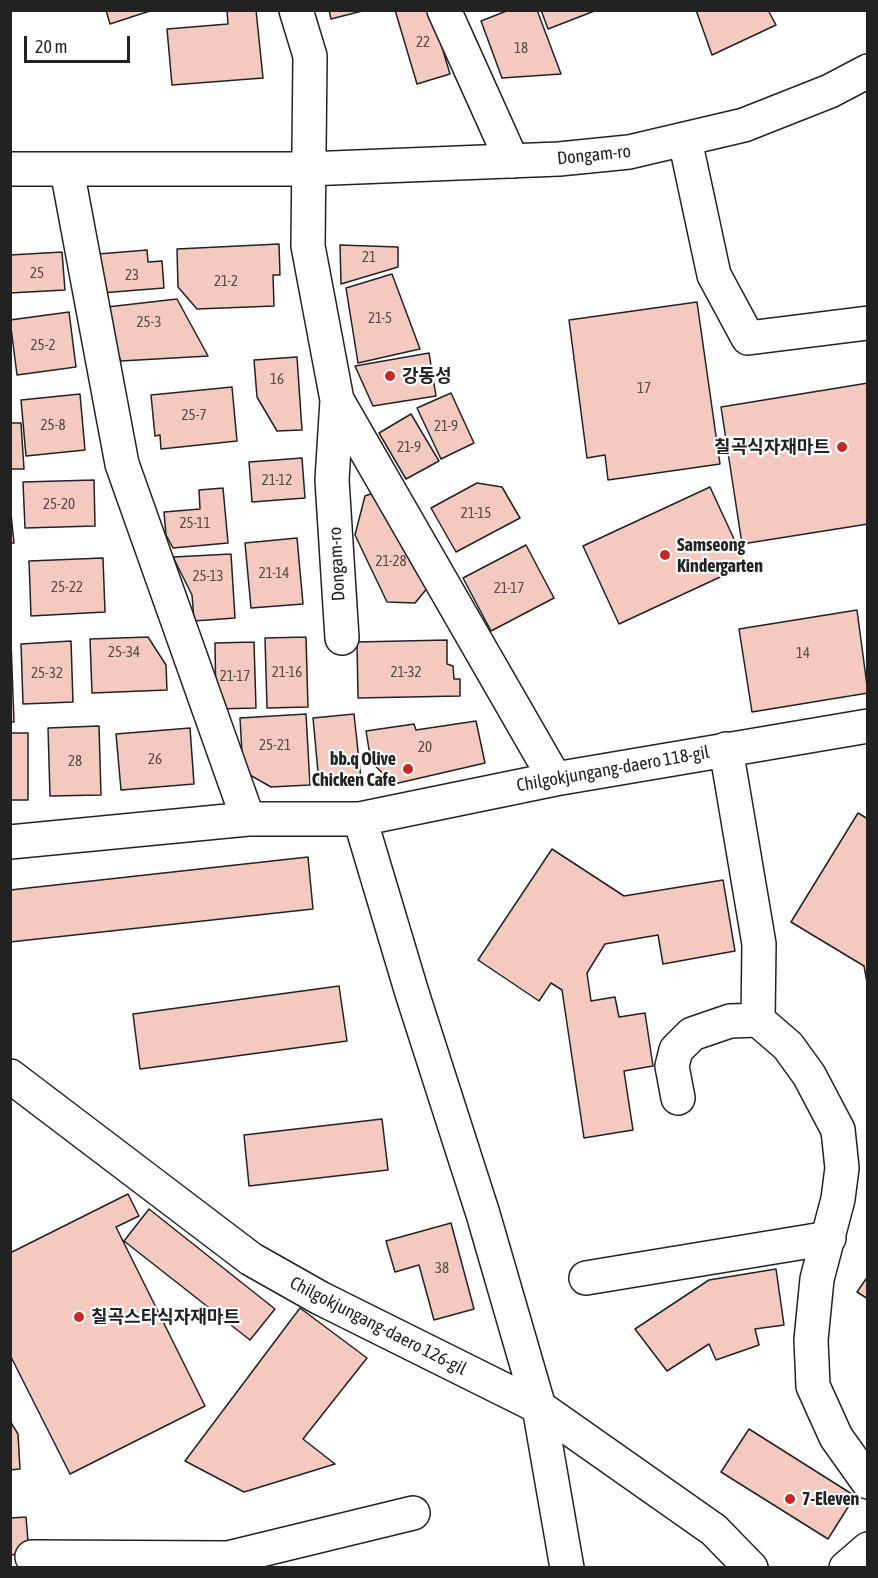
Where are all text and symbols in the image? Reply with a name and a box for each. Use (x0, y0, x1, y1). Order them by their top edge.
scale bar (27, 24, 134, 62)
house number: 22 (416, 33, 430, 51)
text: 20 m (35, 36, 67, 57)
house number: 18 (514, 39, 528, 57)
street label: Dongam-ro (556, 140, 632, 170)
house number: 21 (362, 248, 376, 266)
house number: 25 (30, 264, 44, 282)
house number: 23 (125, 266, 139, 284)
house number: 21-2 (214, 272, 238, 290)
house number: 21-5 (368, 309, 392, 327)
house number: 25-3 (137, 313, 161, 331)
house number: 25-2 (31, 336, 55, 354)
place label: 강동성 (402, 365, 452, 387)
marker: 강동성 (383, 369, 397, 383)
house number: 16 (270, 370, 284, 388)
house number: 17 (637, 379, 651, 397)
house number: 25-7 (182, 406, 206, 424)
house number: 25-8 (41, 416, 65, 434)
house number: 21-9 (434, 417, 458, 435)
place label: 칠곡식자재마트 (714, 436, 830, 458)
house number: 21-9 (397, 438, 421, 456)
marker: 칠곡식자재마트 (835, 440, 849, 454)
house number: 21-12 (262, 471, 292, 489)
house number: 25-20 (43, 495, 75, 513)
house number: 21-15 (461, 504, 491, 522)
house number: 25-11 (179, 514, 211, 532)
street label: Dongam-ro (324, 526, 350, 602)
place label: Samseong Kindergarten (677, 534, 763, 576)
marker: Samseong Kindergarten (658, 548, 672, 562)
house number: 21-28 (375, 552, 407, 570)
house number: 21-14 (259, 564, 289, 582)
house number: 25-13 (192, 567, 224, 585)
house number: 25-22 (51, 578, 83, 596)
house number: 21-17 (494, 579, 524, 597)
house number: 25-34 (108, 643, 140, 661)
house number: 14 (796, 644, 810, 662)
house number: 21-16 (272, 663, 302, 681)
house number: 21-32 (390, 663, 422, 681)
house number: 25-32 (31, 664, 63, 682)
house number: 21-17 (220, 667, 250, 685)
house number: 25-21 (259, 736, 291, 754)
house number: 20 (418, 738, 432, 756)
street label: Chilgokjungang-daero 118-gil (515, 741, 711, 797)
place label: bb.q Olive Chicken Cafe (312, 748, 396, 790)
house number: 26 (148, 750, 162, 768)
house number: 28 (68, 752, 82, 770)
marker: bb.q Olive Chicken Cafe (401, 762, 415, 776)
house number: 38 (435, 1259, 449, 1277)
street label: Chilgokjungang-daero 126-gil (286, 1272, 470, 1380)
place label: 칠곡스타식자재마트 (91, 1306, 240, 1328)
marker: 칠곡스타식자재마트 (72, 1310, 86, 1324)
place label: 7-Eleven (802, 1488, 859, 1510)
marker: 7-Eleven (783, 1492, 797, 1506)

